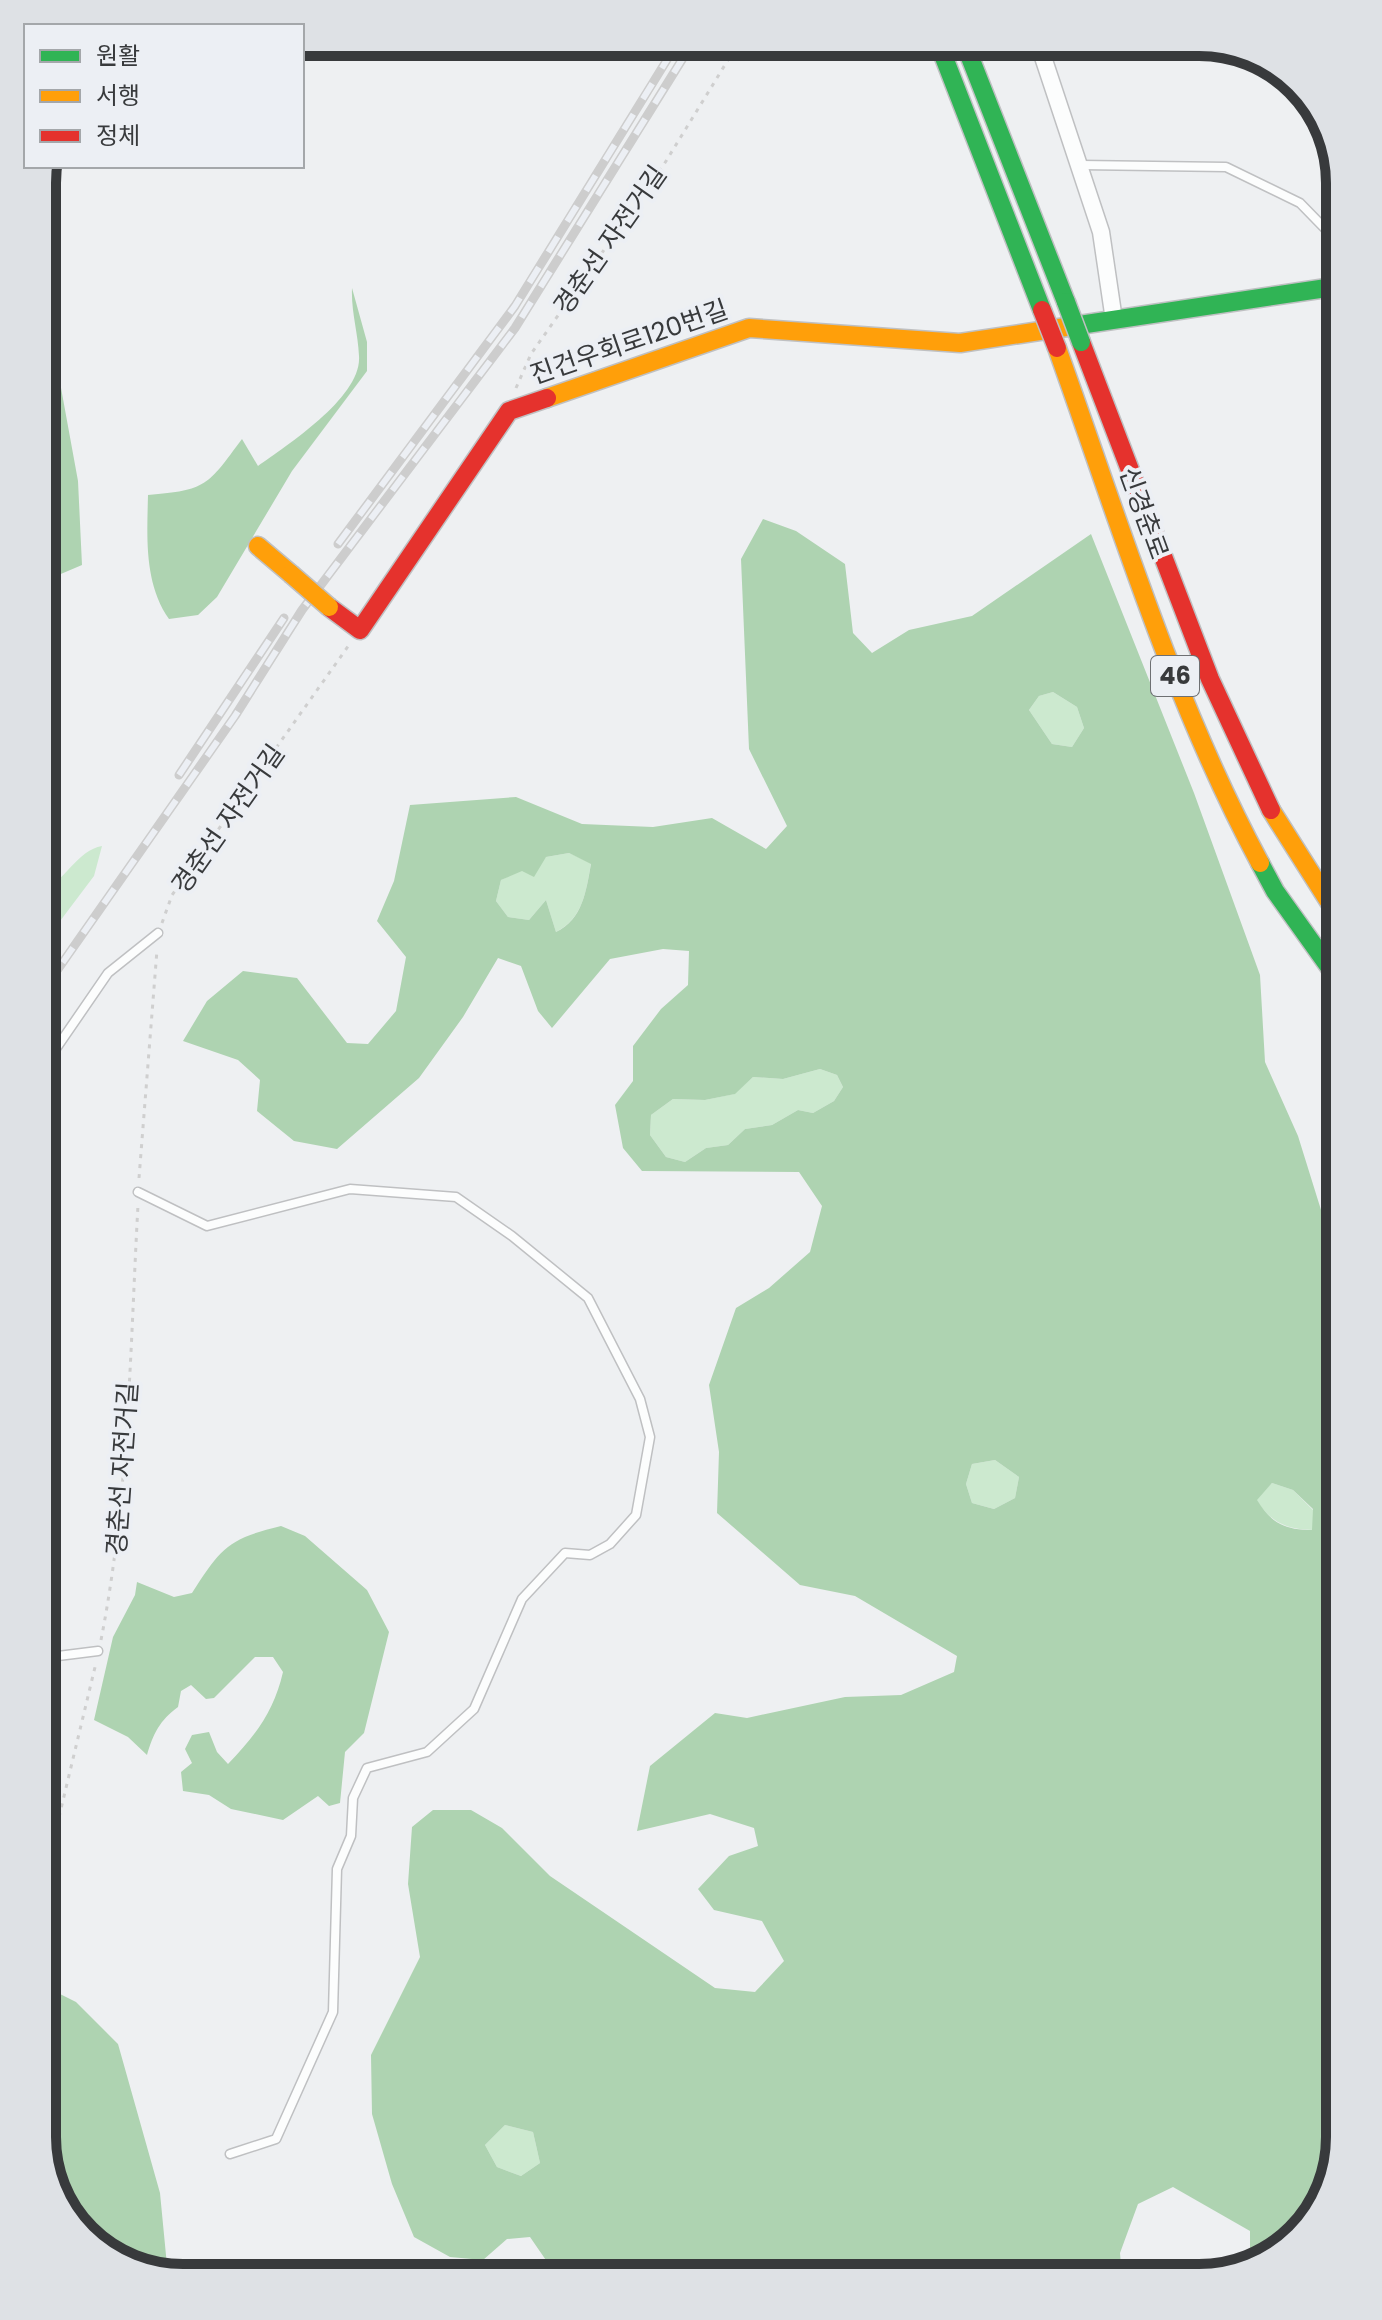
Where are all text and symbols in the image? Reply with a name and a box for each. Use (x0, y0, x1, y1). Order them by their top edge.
legend (24, 24, 304, 168)
text: 원활 (96, 39, 140, 72)
text: 서행 (96, 79, 140, 112)
text: 정체 (96, 119, 140, 152)
street label: 경춘선 자전거길 (545, 158, 675, 322)
street label: 진건우회로120번길 (525, 291, 733, 393)
street label: 신경춘로 (1111, 462, 1177, 564)
road number: 46 (1151, 656, 1199, 696)
street label: 경춘선 자전거길 (163, 737, 293, 901)
street label: 경춘선 자전거길 (98, 1381, 146, 1557)

